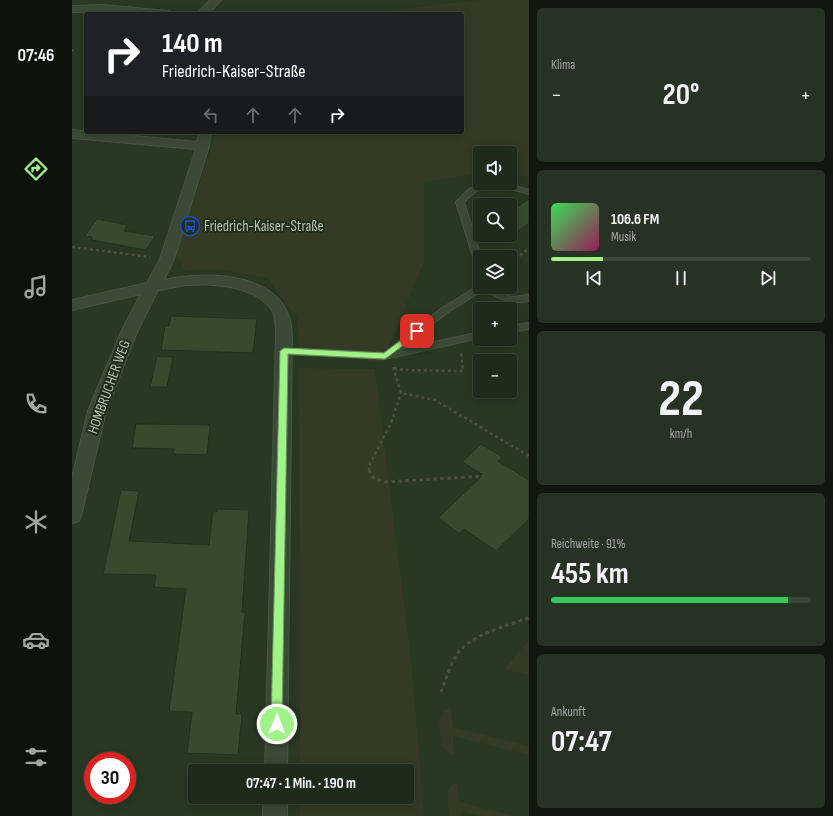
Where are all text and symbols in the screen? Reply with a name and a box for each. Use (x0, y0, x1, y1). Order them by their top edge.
text: 140 m (162, 27, 223, 60)
icon: right (96, 28, 148, 80)
text: 07:46 (17, 45, 55, 66)
text: Klima (551, 57, 575, 73)
text: Friedrich-Kaiser-Straße (162, 61, 305, 82)
text: 20° (663, 77, 699, 113)
text: − (551, 82, 562, 109)
text: + (800, 82, 811, 109)
icon: left (200, 104, 222, 126)
icon: ahead (242, 104, 264, 126)
icon: ahead (284, 104, 306, 126)
icon: right (326, 104, 348, 126)
map controls (473, 146, 517, 398)
button: sound (473, 146, 517, 190)
icon: directions (22, 155, 50, 183)
button: search (473, 198, 517, 242)
text: 106.6 FM (611, 210, 659, 229)
bus stop icon: Friedrich-Kaiser-Straße (179, 215, 201, 237)
place label: Friedrich-Kaiser-Straße (204, 217, 324, 236)
text: Musik (611, 229, 636, 245)
button: layers (473, 250, 517, 294)
icon: previous (583, 267, 605, 289)
icon: pause (670, 267, 692, 289)
icon: next (757, 267, 779, 289)
icon: music (22, 273, 50, 301)
button: + (473, 302, 517, 346)
pin (400, 314, 434, 348)
icon: arrive (406, 320, 428, 342)
street label: HOMBRUCHER WEG (83, 337, 135, 437)
button: − (473, 354, 517, 398)
text: 22 (658, 368, 704, 431)
icon: phone (22, 390, 50, 418)
text: km/h (670, 426, 692, 442)
icon: climate (22, 508, 50, 536)
text: Reichweite · 91% (551, 536, 626, 552)
text: 455 km (551, 556, 629, 592)
icon: car (22, 626, 50, 654)
position arrow (256, 703, 298, 745)
text: Ankunft (551, 704, 586, 720)
text: 07:47 (551, 724, 612, 760)
icon: filters (22, 743, 50, 771)
speed limit sign: 30 (84, 752, 136, 804)
text: 07:47 · 1 Min. · 190 m (246, 774, 356, 793)

